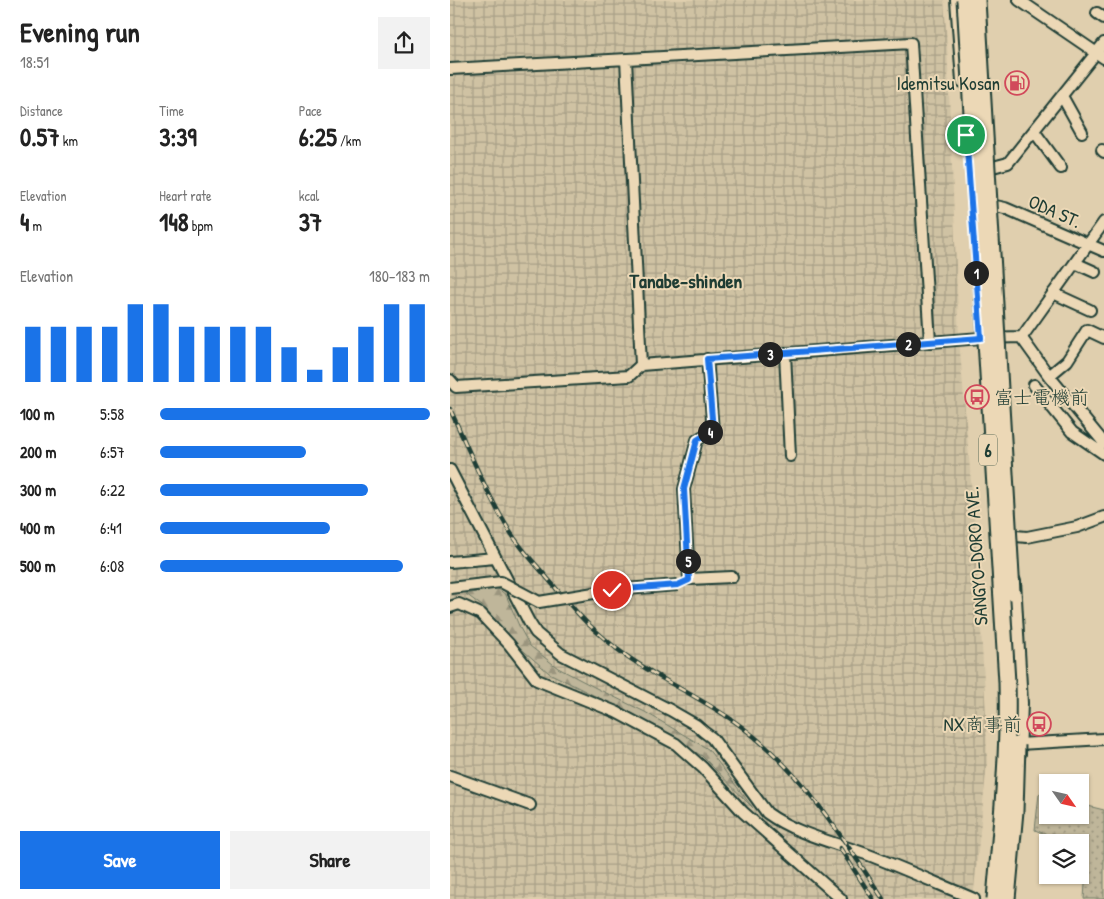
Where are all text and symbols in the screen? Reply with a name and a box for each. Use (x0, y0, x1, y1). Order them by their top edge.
text: Evening run (20, 13, 140, 51)
button: share (378, 17, 430, 69)
text: 18:51 (20, 51, 49, 73)
place label: Idemitsu Kosan (897, 70, 1000, 96)
fuel station icon: Idemitsu Kosan (1004, 70, 1030, 96)
text: Distance (20, 101, 63, 120)
text: Time (159, 101, 184, 120)
text: Pace (299, 101, 322, 120)
pin (945, 114, 987, 156)
text: 0.57 (20, 120, 60, 154)
text: 3:39 (159, 120, 197, 154)
text: 6:25 (299, 120, 337, 154)
icon: arrive (952, 121, 980, 149)
text: km (60, 131, 78, 150)
text: /km (337, 131, 361, 150)
text: Elevation (20, 186, 67, 205)
text: Heart rate (159, 186, 212, 205)
text: kcal (299, 186, 319, 205)
street label: ODA ST. (1025, 188, 1085, 234)
text: 4 (20, 205, 29, 239)
text: 148 (159, 205, 189, 239)
text: 37 (299, 205, 322, 239)
text: m (29, 216, 42, 235)
text: bpm (189, 216, 213, 235)
pin: 1 (964, 260, 988, 286)
text: 1 (974, 264, 979, 283)
text: Elevation (20, 265, 73, 287)
text: 180–183 m (369, 265, 430, 287)
district label: Tanabe-shinden (629, 267, 742, 294)
pin: 2 (896, 332, 920, 356)
text: 2 (905, 335, 912, 354)
pin: 3 (758, 342, 782, 366)
text: 3 (767, 345, 774, 364)
bus stop icon: 富士電機前 (964, 384, 990, 410)
place label: 富士電機前 (994, 384, 1089, 410)
text: 100 m (20, 403, 55, 425)
text: 5:58 (100, 403, 124, 425)
pin: 4 (698, 420, 722, 444)
text: 4 (708, 423, 713, 442)
road number: 6 (979, 434, 997, 466)
text: 200 m (20, 441, 56, 463)
text: 6:57 (100, 441, 125, 463)
text: 300 m (20, 479, 56, 501)
text: 6:22 (100, 479, 125, 501)
street label: SANGYO-DORO AVE. (958, 486, 994, 626)
text: 400 m (20, 517, 55, 539)
text: 6:41 (100, 517, 122, 539)
pin: 5 (676, 548, 700, 574)
text: 5 (686, 552, 691, 571)
text: 500 m (20, 555, 56, 577)
text: 6:08 (100, 555, 124, 577)
pin (591, 569, 633, 611)
icon: check (598, 576, 626, 604)
place label: NX商事前 (943, 711, 1022, 737)
bus stop icon: NX商事前 (1026, 711, 1052, 737)
north arrow (1039, 774, 1089, 824)
map controls (1039, 774, 1089, 884)
button: Save (20, 831, 220, 889)
button: Share (230, 831, 430, 889)
button: layers (1039, 834, 1089, 884)

